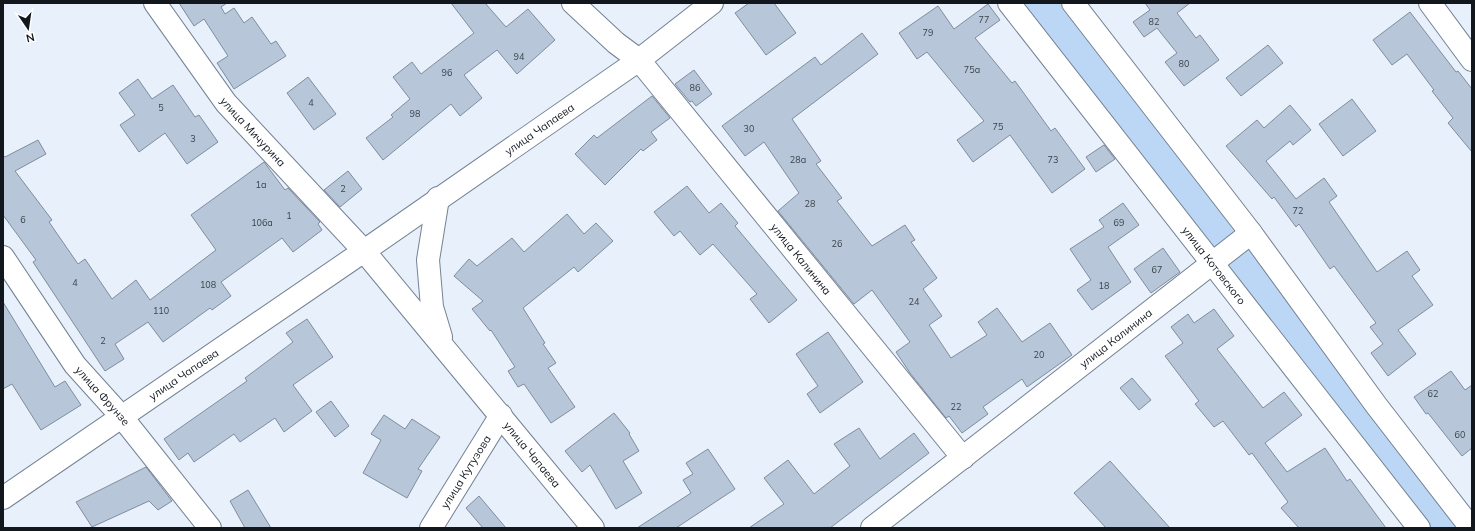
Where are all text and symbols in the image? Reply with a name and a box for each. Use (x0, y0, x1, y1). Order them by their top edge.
north arrow (8, 8, 48, 48)
house number: 77 (979, 14, 989, 25)
house number: 82 (1149, 16, 1159, 27)
house number: 79 (923, 27, 933, 38)
text: N (25, 30, 36, 45)
house number: 94 (514, 51, 525, 62)
house number: 80 (1179, 58, 1189, 69)
house number: 75а (964, 64, 980, 75)
house number: 96 (442, 67, 452, 78)
house number: 86 (690, 82, 700, 93)
street label: улица Мичурина (217, 94, 289, 169)
house number: 4 (308, 97, 314, 108)
street label: улица Чапаева (502, 100, 577, 158)
house number: 5 (158, 102, 164, 113)
house number: 98 (410, 108, 420, 119)
house number: 75 (993, 121, 1004, 132)
house number: 30 (744, 123, 754, 134)
house number: 3 (190, 133, 196, 144)
house number: 28а (790, 154, 806, 165)
house number: 73 (1048, 154, 1058, 165)
house number: 1а (256, 179, 266, 190)
house number: 2 (340, 183, 346, 194)
house number: 28 (805, 198, 815, 209)
house number: 72 (1293, 205, 1303, 216)
house number: 1 (286, 210, 292, 221)
house number: 6 (20, 214, 26, 225)
house number: 106а (251, 217, 273, 228)
house number: 69 (1114, 217, 1124, 228)
street label: улица Калинина (768, 220, 834, 298)
street label: улица Котовского (1179, 224, 1249, 307)
house number: 26 (832, 238, 842, 249)
house number: 67 (1152, 264, 1162, 275)
house number: 4 (72, 277, 78, 288)
house number: 108 (200, 279, 216, 290)
house number: 18 (1099, 280, 1109, 291)
house number: 24 (909, 296, 920, 307)
house number: 110 (153, 305, 169, 316)
street label: улица Калинина (1077, 306, 1155, 371)
house number: 2 (100, 335, 106, 346)
street label: улица Чапаева (146, 346, 221, 403)
house number: 20 (1034, 349, 1044, 360)
street label: улица Фрунзе (72, 363, 133, 428)
house number: 62 (1428, 388, 1438, 399)
house number: 22 (951, 401, 961, 412)
street label: улица Чапаева (501, 419, 564, 490)
house number: 60 (1455, 429, 1465, 440)
street label: улица Кутузова (438, 433, 494, 511)

